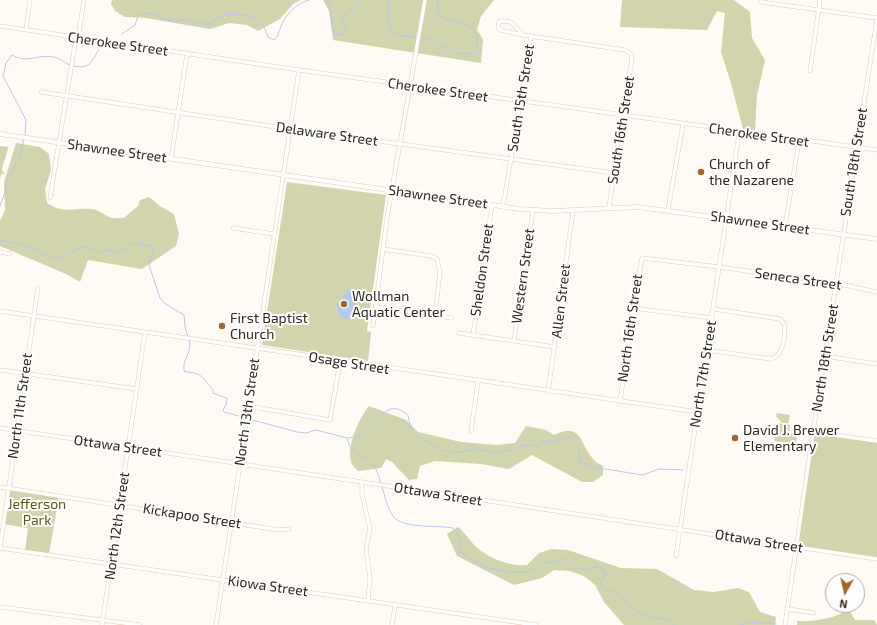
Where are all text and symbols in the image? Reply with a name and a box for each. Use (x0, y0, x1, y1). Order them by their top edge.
street label: Cherokee Street (67, 29, 169, 59)
street label: South 15th Street (504, 43, 538, 153)
street label: Cherokee Street (387, 75, 489, 105)
street label: South 16th Street (604, 75, 638, 185)
street label: South 18th Street (837, 106, 871, 218)
street label: Delaware Street (275, 119, 379, 149)
street label: Cherokee Street (708, 120, 810, 150)
street label: Shawnee Street (66, 136, 168, 166)
place label: Church of the Nazarene (709, 156, 794, 188)
marker: Church of the Nazarene (696, 167, 706, 177)
street label: Shawnee Street (387, 182, 489, 212)
street label: Shawnee Street (709, 208, 811, 238)
street label: Sheldon Street (467, 222, 497, 318)
street label: Western Street (508, 227, 538, 325)
street label: Allen Street (548, 263, 574, 339)
street label: Seneca Street (753, 265, 843, 293)
street label: North 16th Street (614, 273, 646, 383)
place label: Wollman Aquatic Center (352, 288, 445, 320)
marker: Wollman Aquatic Center (339, 299, 349, 309)
street label: North 18th Street (808, 303, 842, 413)
place label: First Baptist Church (230, 310, 308, 342)
street label: North 17th Street (686, 319, 720, 429)
marker: First Baptist Church (217, 321, 227, 331)
street label: Osage Street (307, 348, 391, 378)
street label: North 11th Street (4, 352, 36, 460)
street label: North 13th Street (231, 357, 263, 467)
place label: David J. Brewer Elementary (743, 422, 839, 454)
street label: Ottawa Street (73, 431, 163, 461)
marker: David J. Brewer Elementary (730, 433, 740, 443)
street label: North 12th Street (101, 471, 133, 581)
street label: Ottawa Street (393, 479, 483, 509)
park label: Jefferson Park (8, 496, 66, 528)
street label: Kickapoo Street (142, 500, 242, 532)
street label: Ottawa Street (714, 526, 804, 556)
street label: Kiowa Street (227, 572, 309, 600)
north arrow (825, 573, 865, 613)
text: N (839, 597, 848, 611)

